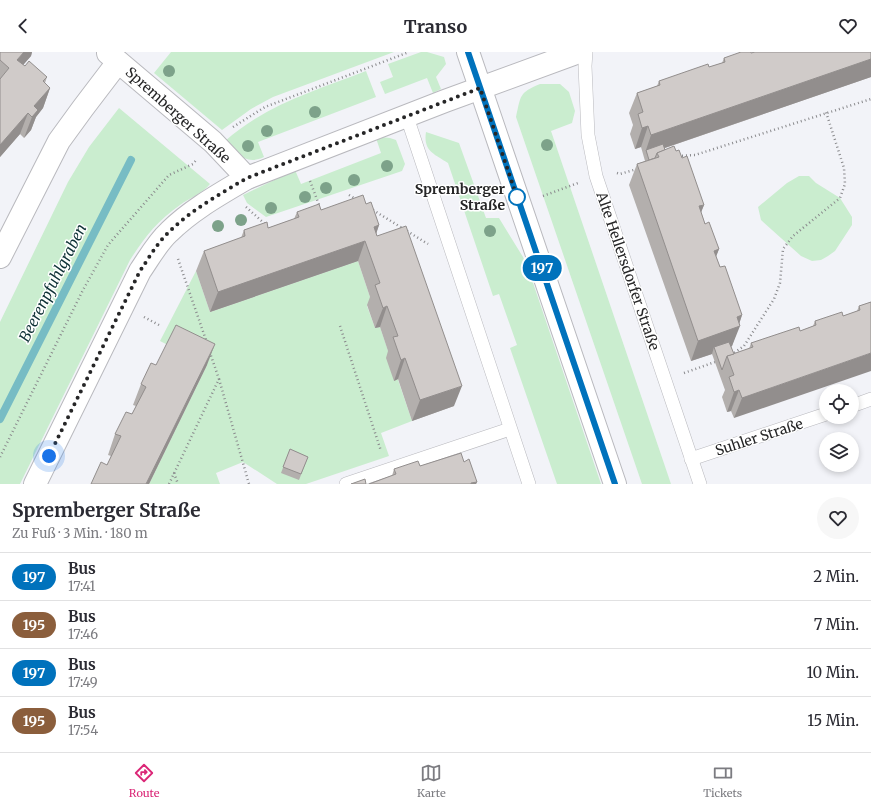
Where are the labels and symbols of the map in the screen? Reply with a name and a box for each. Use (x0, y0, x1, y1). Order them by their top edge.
street label: Spremberger Straße (122, 63, 234, 167)
place label: Spremberger Straße (415, 180, 505, 214)
marker: Spremberger Straße (508, 188, 526, 206)
street label: Alte Hellersdorfer Straße (592, 188, 664, 353)
water label: Beerenpfuhlgraben (15, 221, 91, 345)
line badge: 197 (519, 255, 565, 281)
street label: Suhler Straße (713, 414, 805, 460)
your location (39, 446, 59, 466)

